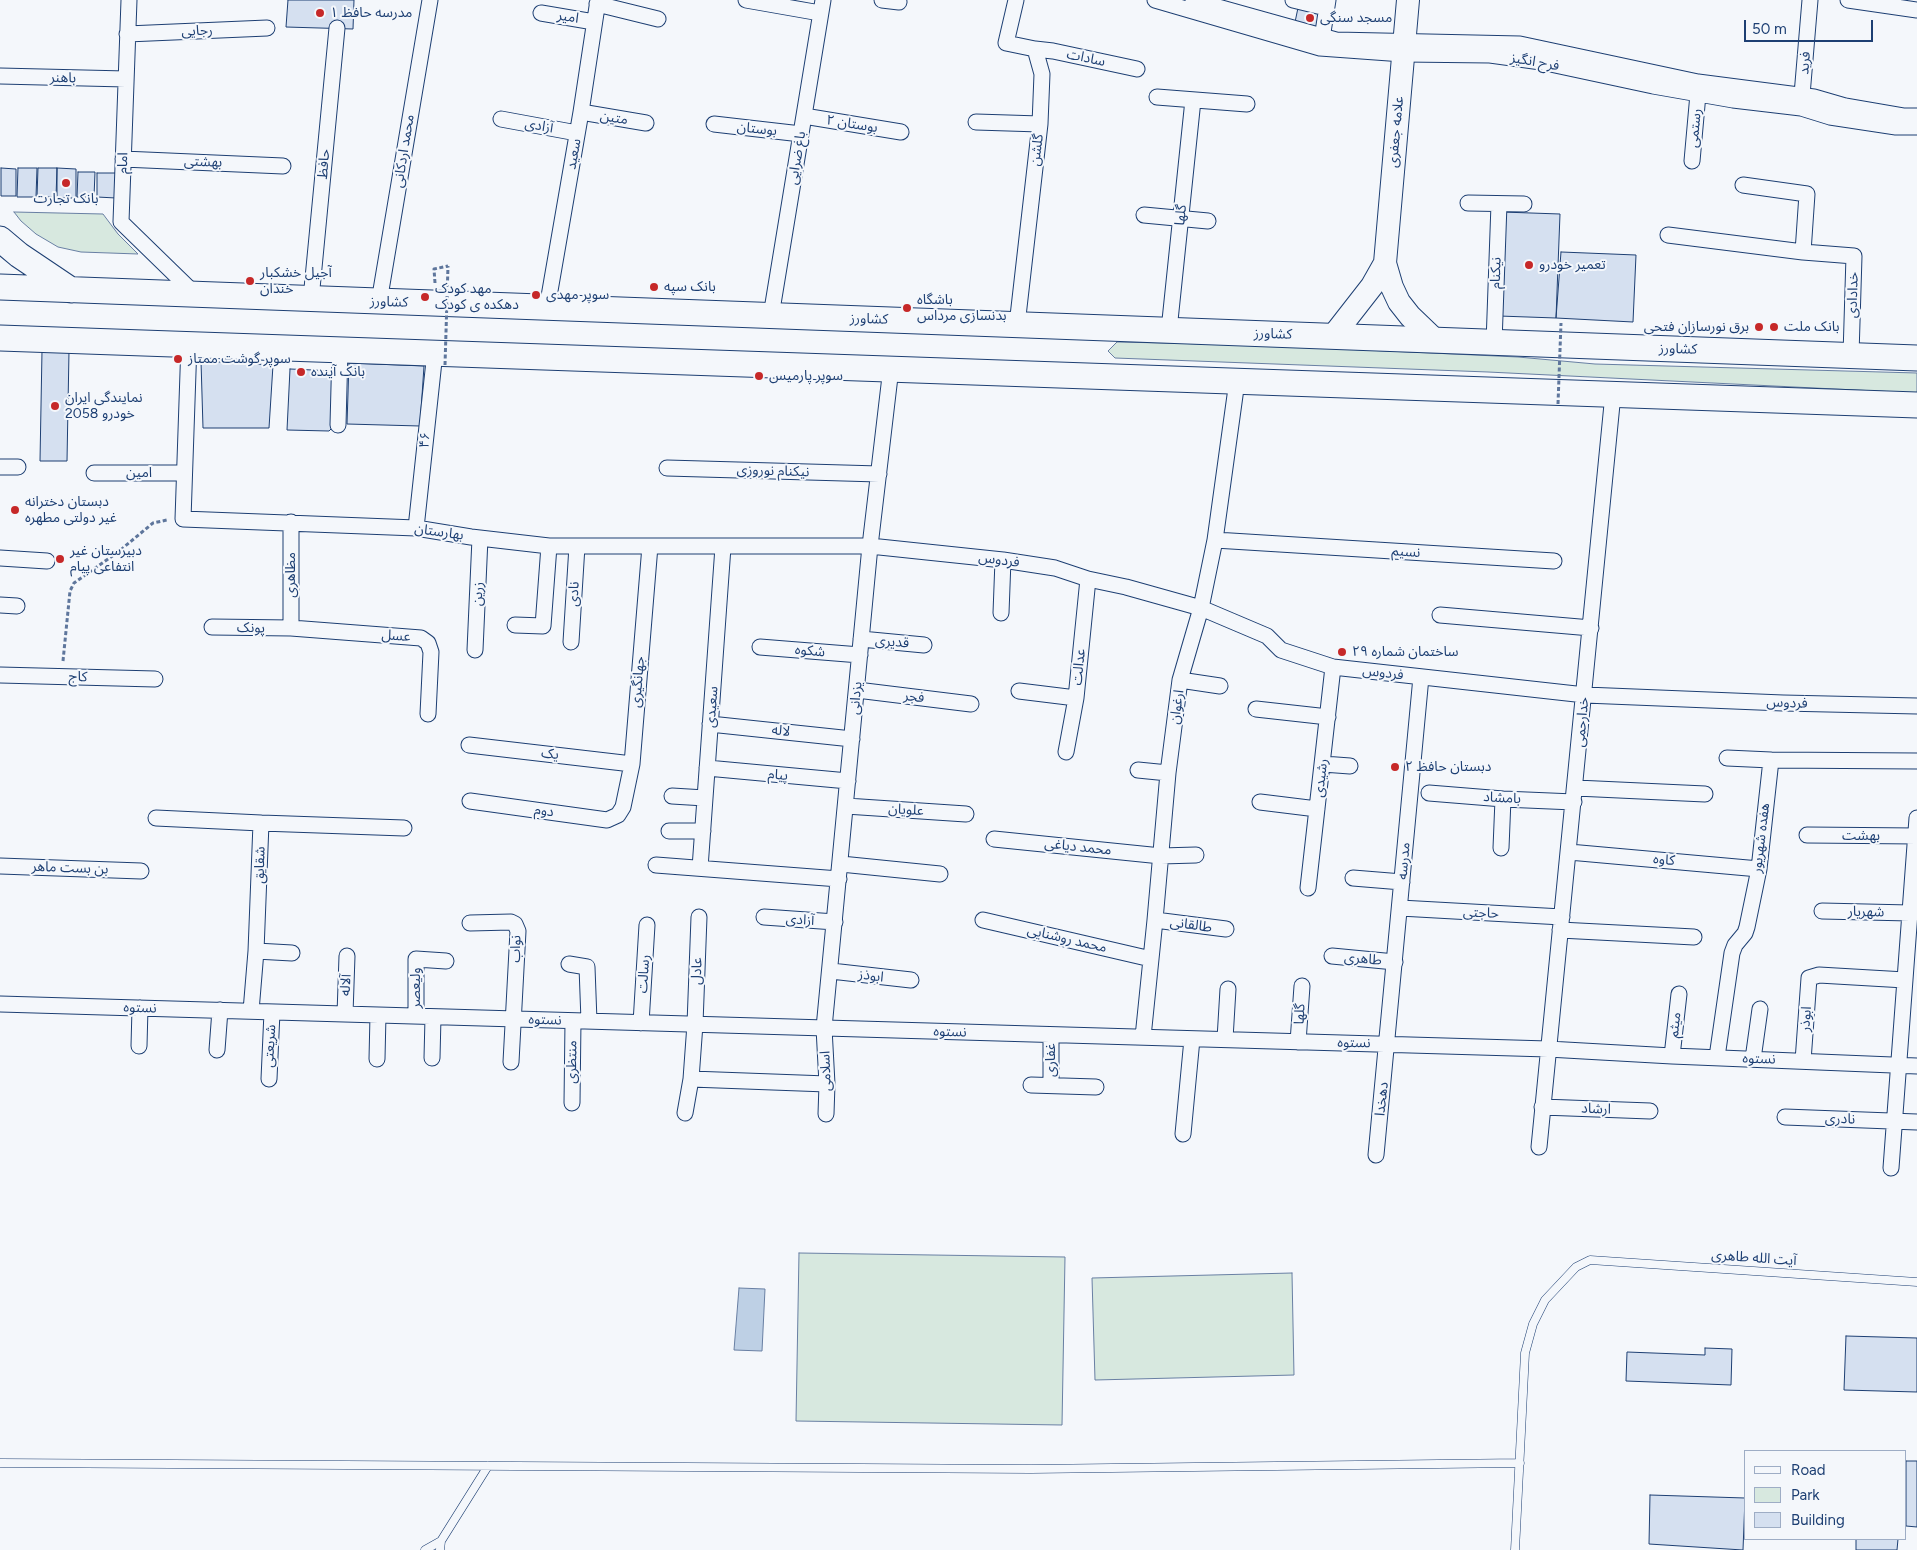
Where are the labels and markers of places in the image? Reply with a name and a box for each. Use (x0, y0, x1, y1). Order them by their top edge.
place label: مدرسه حافظ ۱ (330, 5, 412, 21)
marker: مدرسه حافظ ۱ (314, 7, 326, 19)
place label: مسجد سنگی (1320, 10, 1392, 26)
marker: مسجد سنگی (1304, 12, 1316, 24)
marker: بانک تجارت (60, 177, 72, 189)
place label: بانک تجارت (34, 191, 98, 207)
place label: تعمیر خودرو (1539, 257, 1606, 273)
marker: تعمیر خودرو (1523, 259, 1535, 271)
place label: آجیل خشکبار خندان (260, 265, 332, 298)
marker: آجیل خشکبار خندان (244, 275, 256, 287)
place label: بانک سپه (664, 279, 716, 295)
place label: مهد کودک دهکده ی کودک (435, 281, 519, 314)
marker: بانک سپه (648, 281, 660, 293)
place label: سوپر مهدی (546, 287, 609, 303)
marker: سوپر مهدی (530, 289, 542, 301)
marker: مهد کودک دهکده ی کودک (419, 291, 431, 303)
place label: باشگاه بدنسازی مرداس (917, 292, 1007, 324)
marker: باشگاه بدنسازی مرداس (901, 302, 913, 314)
place label: برق نورسازان فتحی (1644, 319, 1749, 335)
place label: بانک ملت (1784, 319, 1840, 335)
marker: برق نورسازان فتحی (1753, 321, 1765, 333)
marker: بانک ملت (1768, 321, 1780, 333)
place label: سوپر گوشت ممتاز (188, 351, 291, 367)
marker: سوپر گوشت ممتاز (172, 353, 184, 365)
place label: بانک آینده (311, 364, 365, 380)
marker: بانک آینده (295, 366, 307, 378)
place label: سوپر پارمیس (769, 368, 843, 384)
marker: سوپر پارمیس (753, 370, 765, 382)
place label: نمایندگی ایران خودرو 2058 (65, 390, 143, 422)
marker: نمایندگی ایران خودرو 2058 (49, 400, 61, 412)
place label: دبستان دخترانه غیر دولتی مطهره (25, 494, 117, 526)
marker: دبستان دخترانه غیر دولتی مطهره (9, 504, 21, 516)
place label: دبیرستان غیر انتفاعی پیام (70, 543, 142, 576)
marker: دبیرستان غیر انتفاعی پیام (54, 553, 66, 565)
place label: ساختمان شماره ۲۹ (1352, 644, 1459, 660)
marker: ساختمان شماره ۲۹ (1336, 646, 1348, 658)
place label: دبستان حافظ ۲ (1405, 759, 1491, 775)
marker: دبستان حافظ ۲ (1389, 761, 1401, 773)

